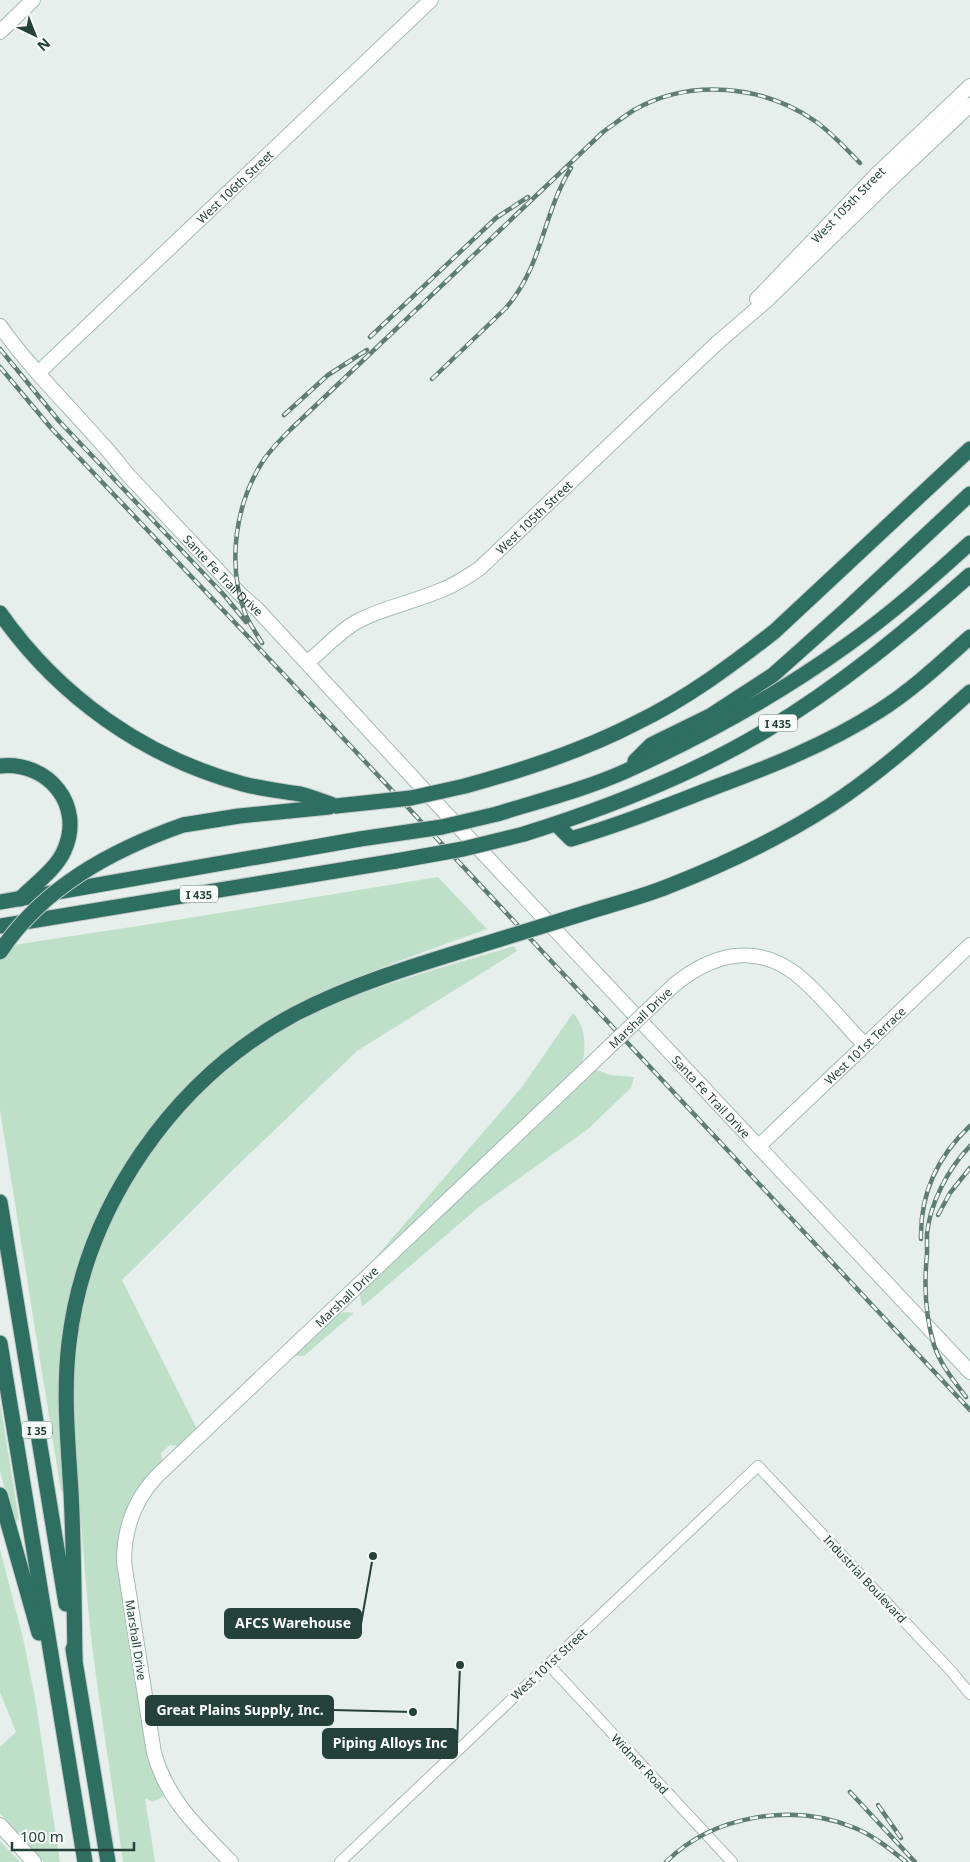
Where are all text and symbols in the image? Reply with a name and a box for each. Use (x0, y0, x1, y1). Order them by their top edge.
north arrow (10, 10, 60, 60)
text: N (34, 34, 55, 56)
street label: West 106th Street (192, 145, 277, 227)
street label: West 105th Street (807, 162, 889, 246)
street label: West 105th Street (492, 476, 576, 558)
street label: Sante Fe Trail Drive (180, 531, 268, 620)
road number: I 435 (759, 714, 797, 731)
road number: I 435 (180, 886, 218, 902)
street label: Marshall Drive (605, 983, 675, 1052)
street label: West 101st Terrace (820, 1002, 909, 1088)
street label: Santa Fe Trail Drive (668, 1051, 755, 1142)
street label: Marshall Drive (311, 1262, 382, 1331)
road number: I 35 (22, 1422, 52, 1438)
street label: Industrial Boulevard (820, 1531, 910, 1627)
street label: Marshall Drive (121, 1598, 151, 1682)
callout: AFCS Warehouse (225, 1609, 361, 1638)
text: AFCS Warehouse (235, 1613, 351, 1632)
street label: West 101st Street (507, 1624, 591, 1704)
callout: Great Plains Supply, Inc. (146, 1696, 333, 1725)
text: Great Plains Supply, Inc. (156, 1700, 324, 1719)
callout: Piping Alloys Inc (323, 1729, 457, 1758)
street label: Widmer Road (608, 1730, 672, 1798)
text: Piping Alloys Inc (333, 1733, 447, 1752)
scale bar (12, 1820, 135, 1852)
text: 100 m (20, 1826, 64, 1846)

